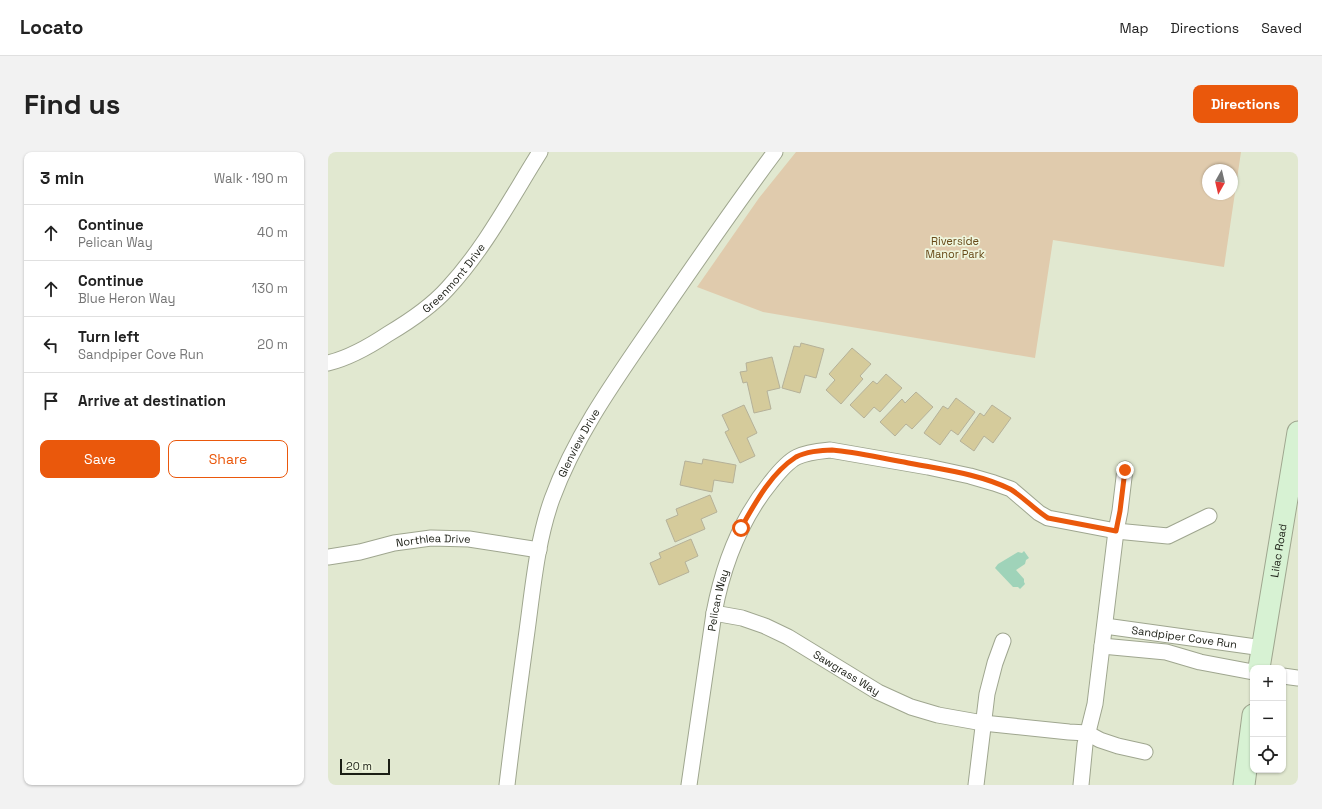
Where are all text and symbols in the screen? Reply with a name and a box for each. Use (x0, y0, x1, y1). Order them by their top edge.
text: Locato (20, 15, 83, 40)
text: Map (1119, 19, 1149, 37)
text: Directions (1171, 19, 1239, 37)
text: Saved (1261, 19, 1302, 37)
button: Directions (1193, 85, 1298, 123)
text: Find us (24, 86, 121, 122)
north arrow (1202, 164, 1238, 200)
text: 3 min (40, 167, 84, 189)
text: Walk · 190 m (214, 170, 288, 187)
text: Continue (78, 215, 144, 234)
icon: ahead (40, 222, 62, 244)
text: 40 m (257, 224, 288, 241)
text: Pelican Way (78, 234, 153, 251)
park label: Riverside Manor Park (925, 234, 985, 261)
street label: Greenmont Drive (419, 241, 488, 316)
text: Continue (78, 271, 144, 290)
icon: ahead (40, 278, 62, 300)
text: 130 m (252, 280, 288, 297)
text: Blue Heron Way (78, 290, 175, 307)
text: Turn left (78, 327, 140, 346)
icon: left (40, 334, 62, 356)
text: 20 m (257, 336, 288, 353)
text: Sandpiper Cove Run (78, 346, 204, 363)
icon: arrive (40, 390, 62, 412)
text: Arrive at destination (78, 391, 226, 410)
street label: Glenview Drive (555, 406, 603, 480)
button: Save (40, 440, 160, 478)
button: Share (168, 440, 288, 478)
route end (1116, 461, 1134, 479)
route start (732, 519, 750, 537)
street label: Lilac Road (1267, 523, 1290, 578)
street label: Northlea Drive (395, 531, 471, 550)
street label: Pelican Way (704, 567, 731, 632)
street label: Sandpiper Cove Run (1131, 623, 1238, 651)
street label: Sawgrass Way (811, 647, 883, 699)
map controls (1250, 665, 1286, 773)
button: + (1250, 665, 1286, 701)
button: − (1250, 701, 1286, 737)
button: locate (1250, 737, 1286, 773)
scale bar (340, 757, 390, 776)
text: 20 m (346, 759, 372, 773)

